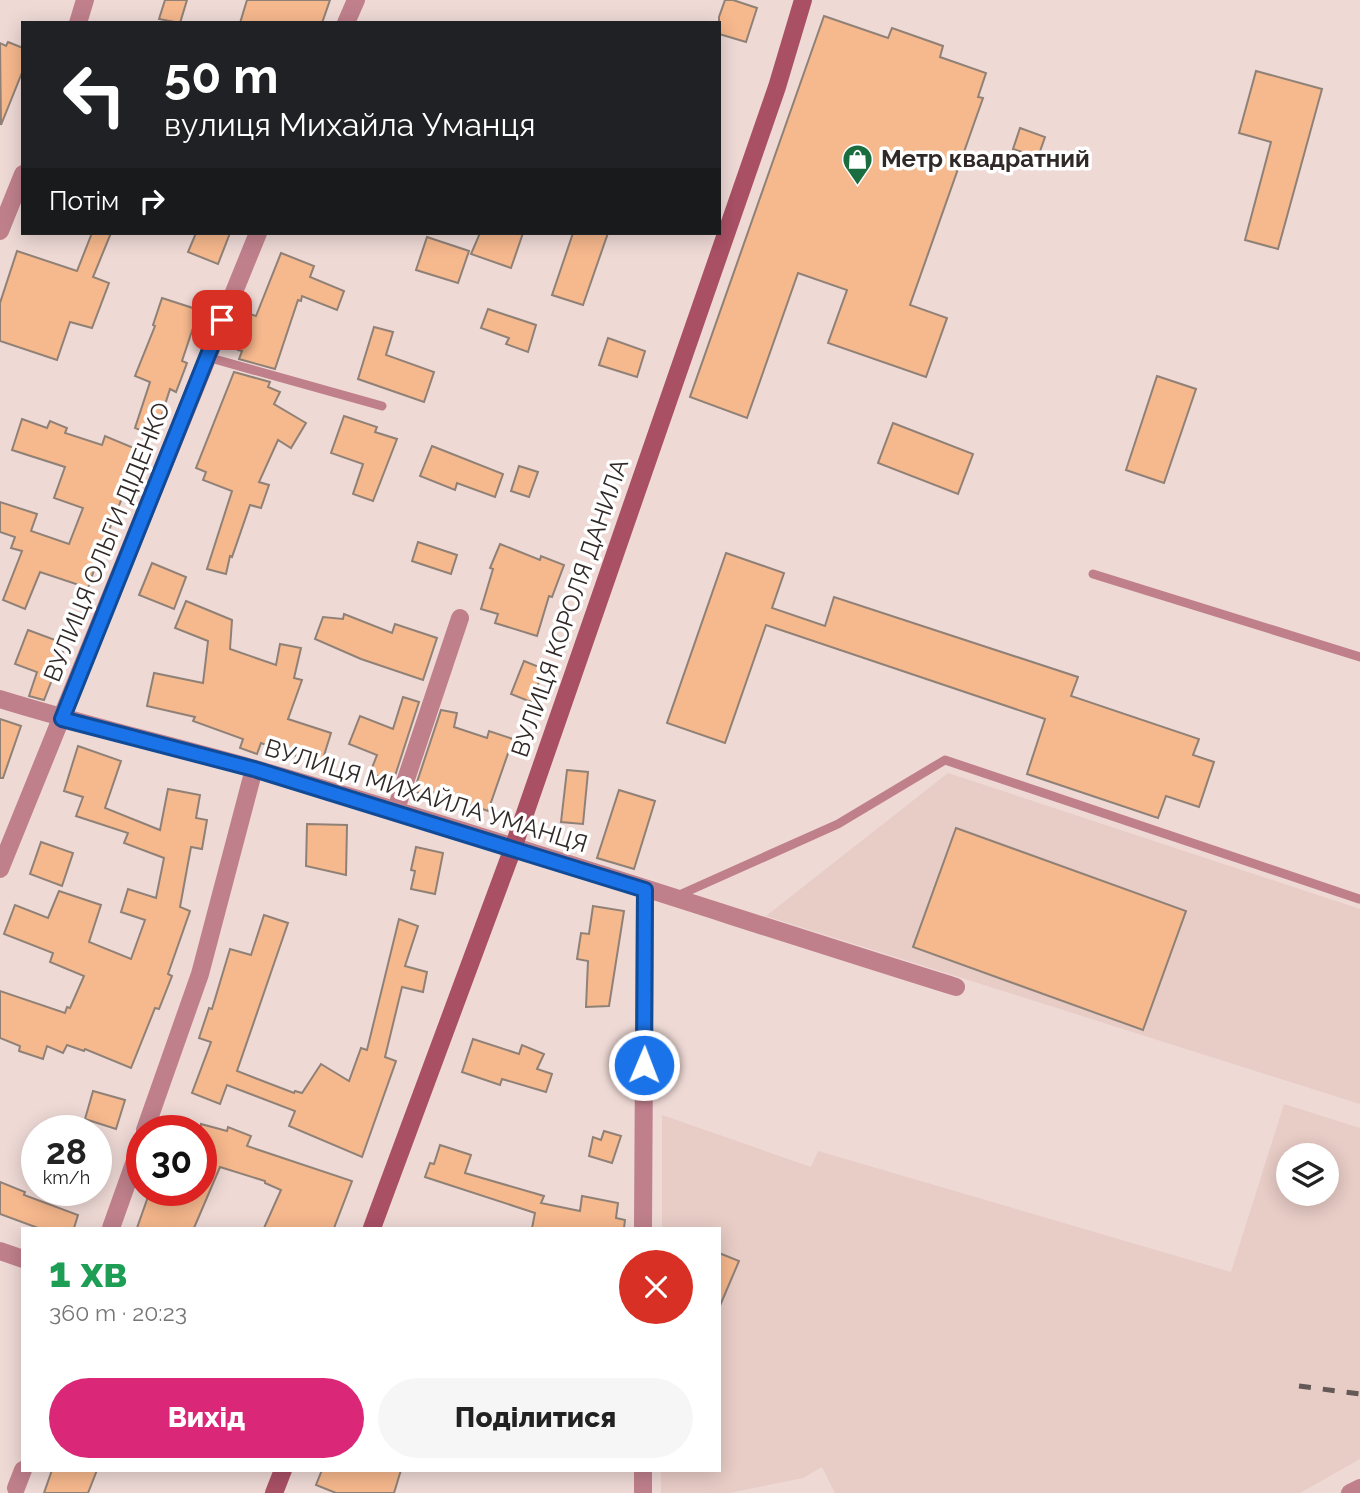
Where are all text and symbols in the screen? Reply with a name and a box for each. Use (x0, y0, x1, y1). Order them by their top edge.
text: 50 m (164, 47, 279, 104)
icon: left (49, 49, 140, 140)
text: вулиця Михайла Уманця (164, 106, 536, 143)
shop icon: Метр квадратний (841, 142, 875, 186)
place label: Метр квадратний (881, 144, 1090, 173)
icon: right (133, 182, 171, 220)
text: Потім (49, 186, 119, 216)
pin (192, 290, 252, 350)
icon: arrive (203, 301, 241, 339)
street label: ВУЛИЦЯ ОЛЬГИ ДІДЕНКО (37, 398, 176, 686)
street label: ВУЛИЦЯ КОРОЛЯ ДАНИЛА (505, 455, 634, 761)
street label: ВУЛИЦЯ МИХАЙЛА УМАНЦЯ (261, 733, 591, 859)
position arrow (607, 1028, 681, 1102)
speed limit sign: 30 (126, 1115, 217, 1206)
text: 28 (46, 1131, 87, 1172)
map controls (1276, 1143, 1339, 1206)
button: layers (1276, 1143, 1339, 1206)
text: km/h (43, 1167, 90, 1188)
text: 1 хв (49, 1248, 128, 1297)
button: close (619, 1250, 693, 1324)
text: 360 m · 20:23 (49, 1299, 187, 1326)
button: Вихід (49, 1378, 364, 1458)
button: Поділитися (378, 1378, 693, 1458)

